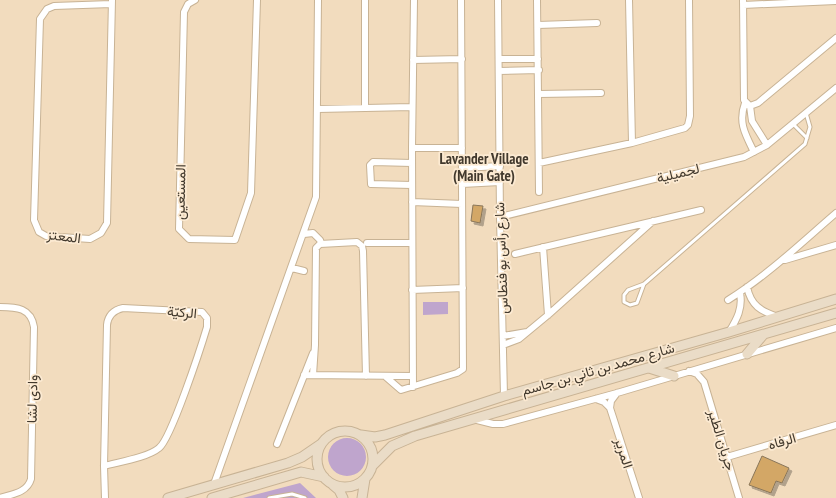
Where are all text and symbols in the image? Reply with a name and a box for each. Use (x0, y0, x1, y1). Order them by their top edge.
district label: Lavander Village (Main Gate) (439, 149, 529, 185)
street label: لجميلية (655, 159, 701, 187)
street label: المستعين (171, 164, 189, 220)
street label: شارع رأس بو فنطاس (490, 202, 514, 314)
street label: المعتز (45, 225, 82, 247)
street label: الركيّة (166, 302, 198, 322)
street label: شارع محمد بن ثاني بن جاسم (519, 339, 677, 402)
street label: وادى لشا (23, 375, 41, 423)
street label: جريان الطير (704, 406, 740, 473)
street label: الرفاه (766, 428, 798, 454)
street label: المرير (610, 435, 637, 471)

